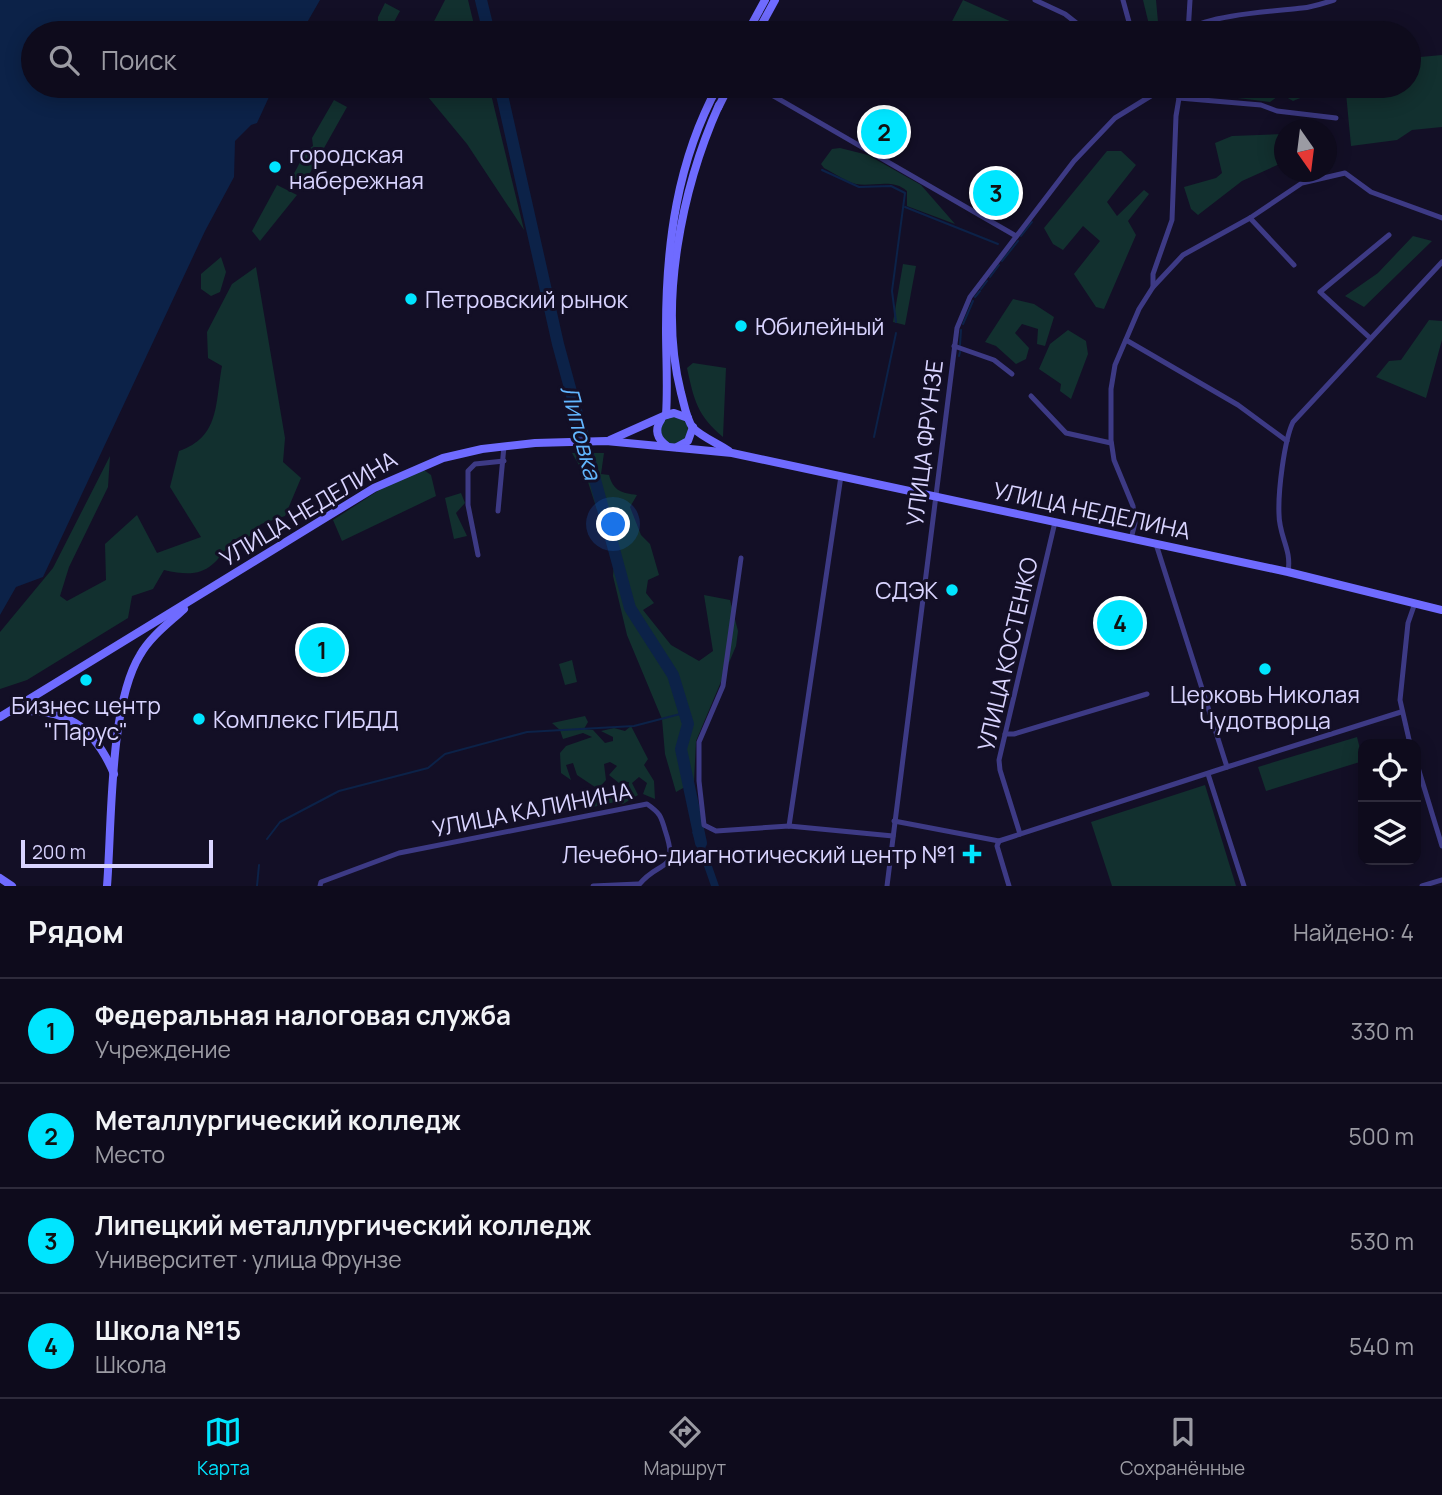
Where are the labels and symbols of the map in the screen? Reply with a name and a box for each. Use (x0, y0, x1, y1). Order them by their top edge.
pin: 2 (861, 106, 907, 158)
north arrow (1274, 119, 1337, 182)
place label: городская набережная (289, 138, 424, 196)
marker: городская набережная (267, 159, 283, 175)
pin: 3 (973, 167, 1019, 219)
place label: Петровский рынок (425, 283, 629, 315)
marker: Петровский рынок (403, 291, 419, 307)
place label: Юбилейный (755, 310, 884, 342)
marker: Юбилейный (733, 318, 749, 334)
street label: УЛИЦА ФРУНЗЕ (898, 358, 950, 528)
water label: Липовка (554, 381, 611, 484)
street label: УЛИЦА НЕДЕЛИНА (213, 442, 403, 574)
street label: УЛИЦА НЕДЕЛИНА (990, 473, 1194, 547)
your location (596, 507, 630, 541)
street label: УЛИЦА КОСТЕНКО (969, 554, 1045, 754)
place label: СДЭК (875, 574, 938, 606)
marker: СДЭК (944, 582, 960, 598)
pin: 4 (1097, 597, 1143, 649)
pin: 1 (299, 624, 345, 676)
marker: Церковь Николая Чудотворца (1257, 661, 1273, 677)
marker: Бизнес центр "Парус" (78, 672, 94, 688)
place label: Церковь Николая Чудотворца (1170, 678, 1360, 736)
place label: Бизнес центр "Парус" (11, 689, 161, 747)
place label: Комплекс ГИБДД (213, 703, 399, 735)
marker: Комплекс ГИБДД (191, 711, 207, 727)
street label: УЛИЦА КАЛИНИНА (429, 774, 635, 844)
scale bar (21, 837, 214, 869)
place label: Лечебно-диагнотический центр №1 (562, 838, 956, 870)
marker: Лечебно-диагнотический центр №1 (962, 844, 982, 864)

